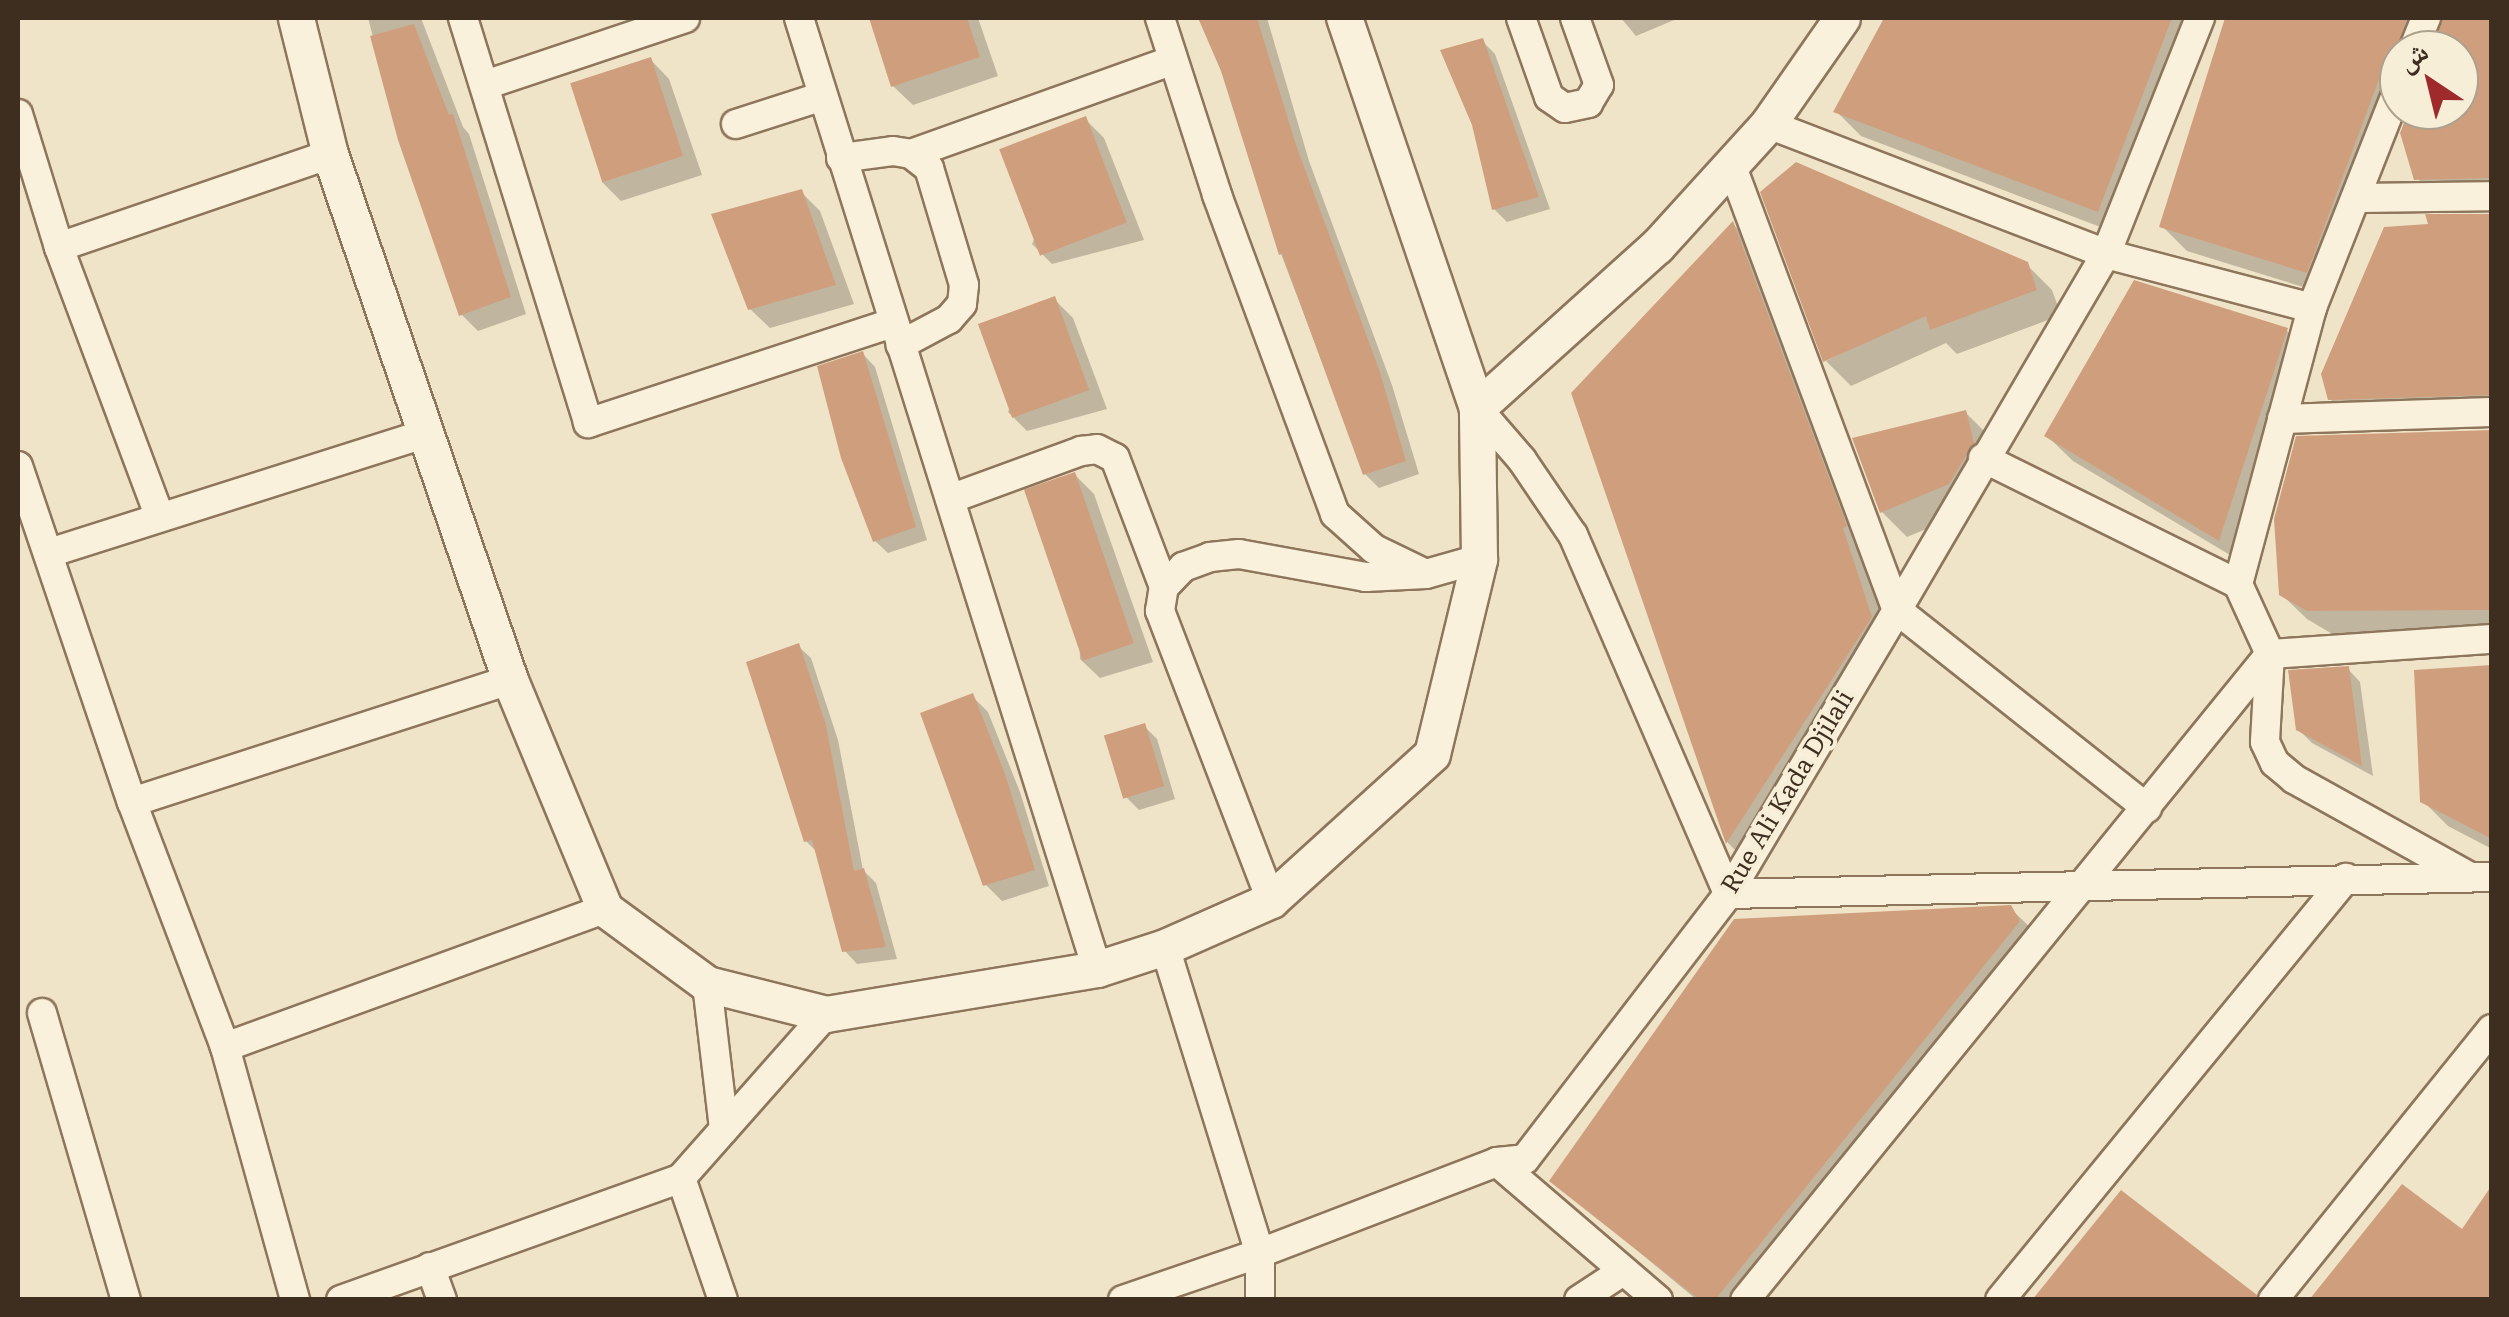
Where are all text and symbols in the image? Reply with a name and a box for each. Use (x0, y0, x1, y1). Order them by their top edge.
north arrow (2379, 30, 2479, 130)
text: ش (2391, 35, 2434, 79)
street label: Rue Ali Kada Djilali (1716, 685, 1860, 899)

